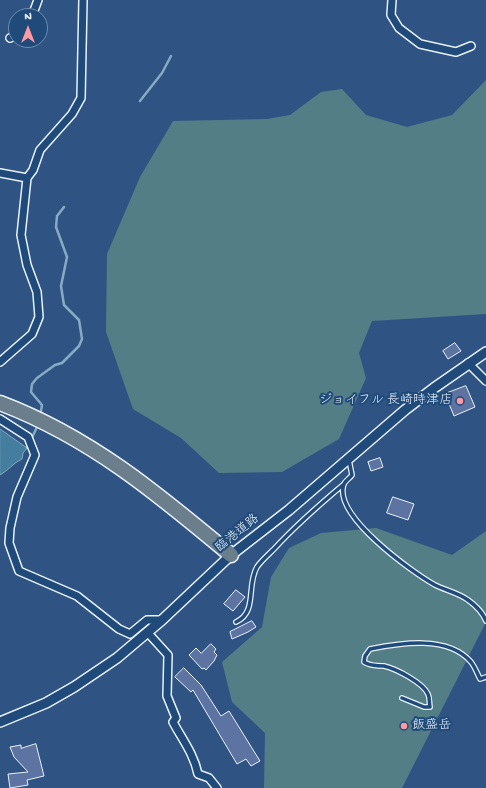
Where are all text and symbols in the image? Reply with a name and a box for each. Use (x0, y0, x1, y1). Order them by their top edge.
north arrow (8, 8, 48, 48)
text: N (24, 11, 32, 23)
place label: ジョイフル 長崎時津店 (319, 393, 452, 409)
marker: ジョイフル 長崎時津店 (455, 396, 465, 406)
street label: 臨港道路 (213, 512, 263, 556)
place label: 飯盛岳 (412, 718, 451, 734)
marker: 飯盛岳 (399, 721, 409, 731)

